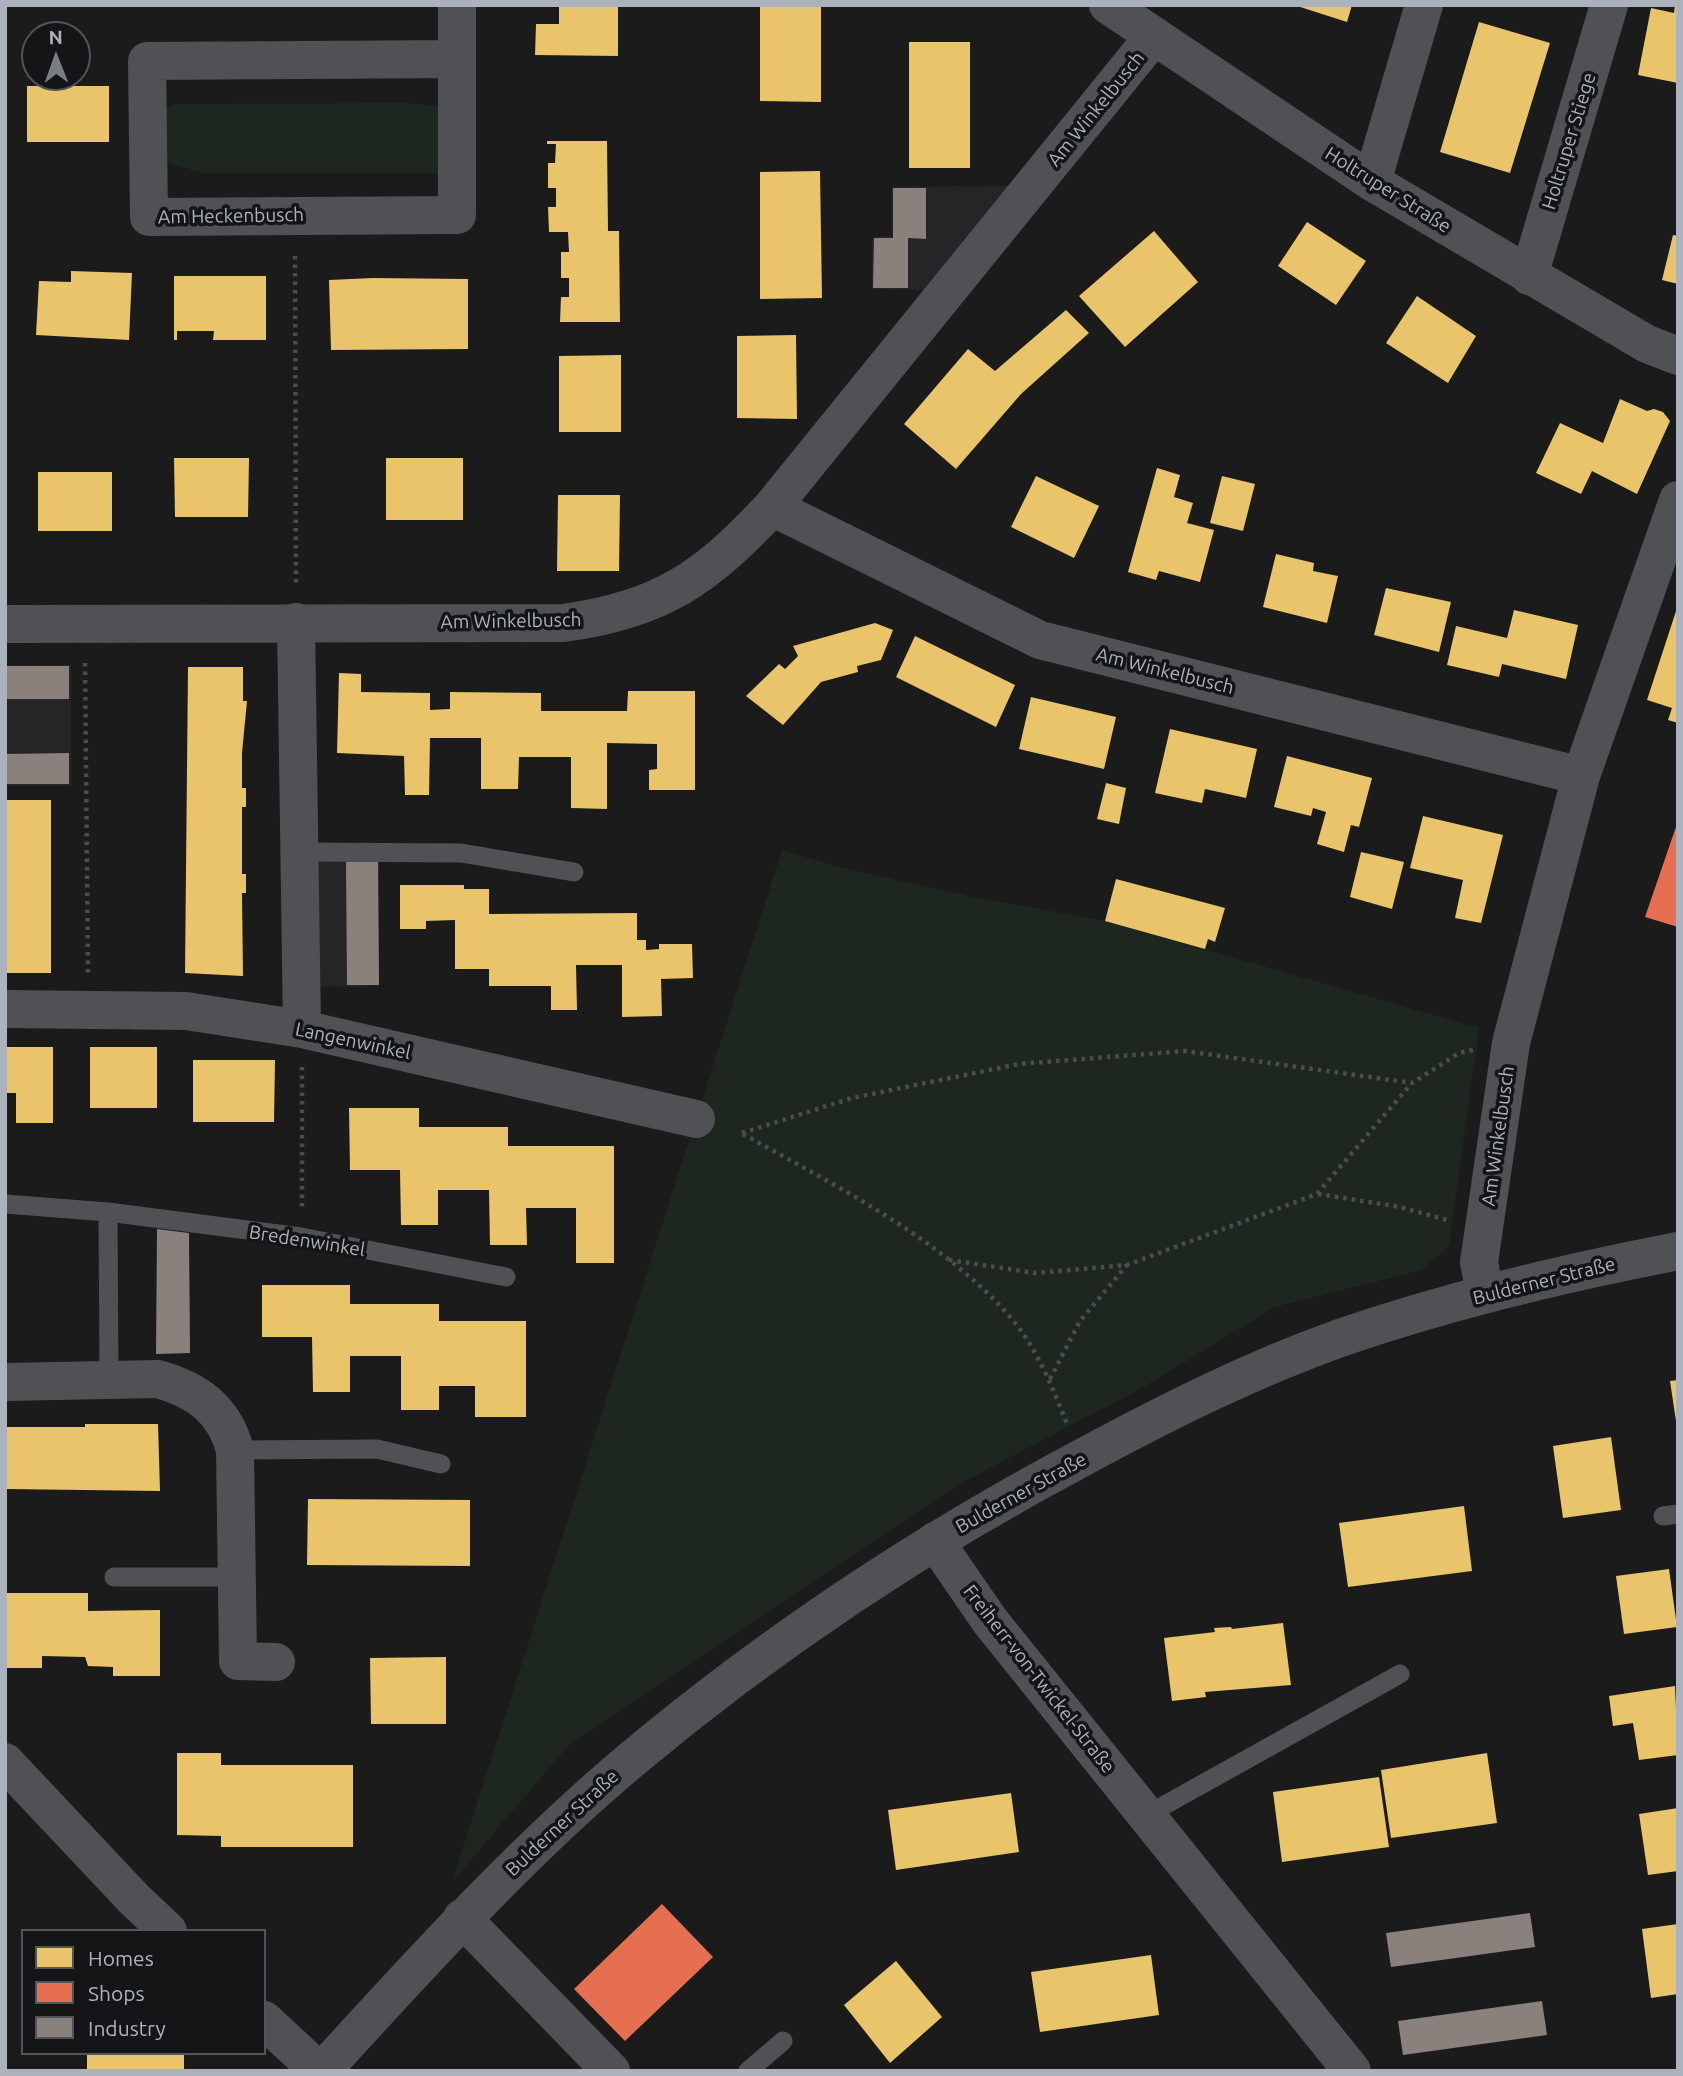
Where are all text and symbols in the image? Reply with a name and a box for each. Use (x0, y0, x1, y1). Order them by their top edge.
north arrow (21, 21, 91, 91)
text: N (48, 26, 63, 48)
street label: Am Winkelbusch (1043, 47, 1149, 171)
street label: Holtruper Stiege (1537, 70, 1601, 212)
street label: Holtruper Straße (1321, 142, 1455, 238)
street label: Am Heckenbusch (158, 203, 304, 229)
street label: Am Winkelbusch (440, 608, 582, 634)
street label: Am Winkelbusch (1094, 643, 1236, 699)
street label: Langenwinkel (293, 1018, 413, 1064)
street label: Am Winkelbusch (1477, 1065, 1519, 1207)
street label: Bredenwinkel (247, 1221, 367, 1261)
street label: Bulderner Straße (1470, 1252, 1618, 1310)
street label: Bulderner Straße (952, 1448, 1090, 1538)
street label: Freiherr-von-Twickel-Straße (958, 1580, 1120, 1778)
street label: Bulderner Straße (501, 1765, 623, 1881)
legend (21, 1929, 266, 2055)
text: Homes (88, 1946, 154, 1970)
text: Shops (88, 1981, 145, 2005)
text: Industry (88, 2016, 166, 2040)

